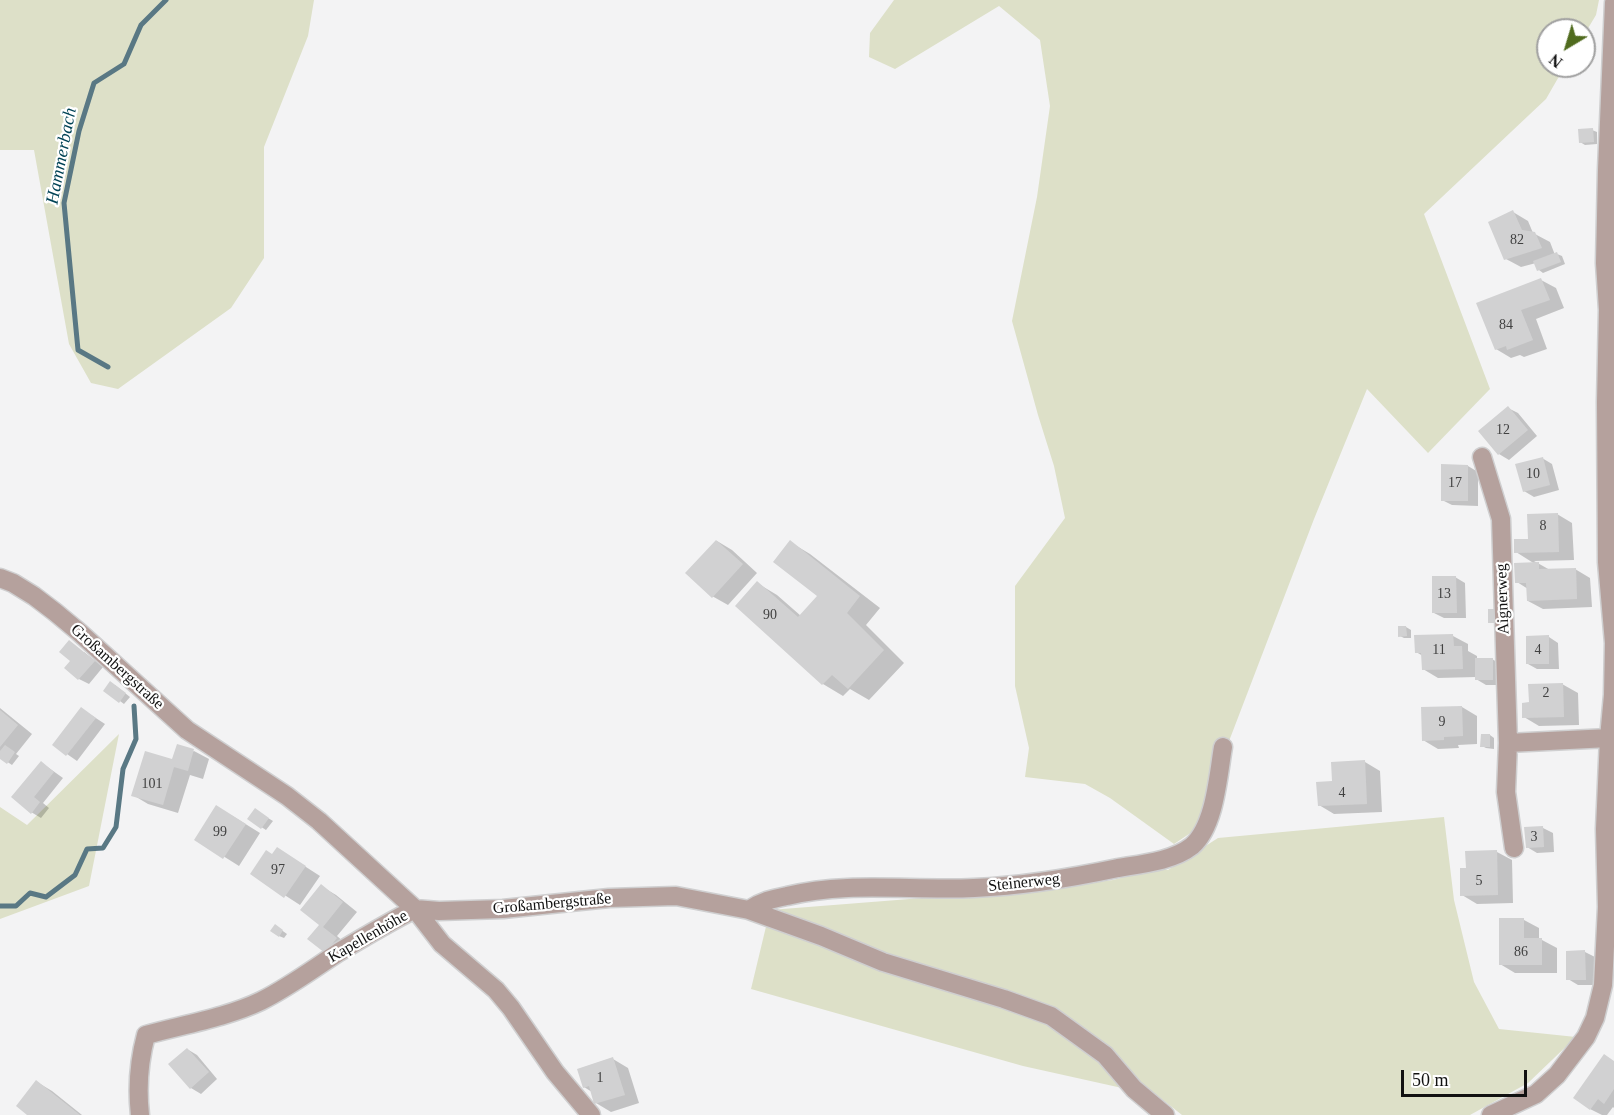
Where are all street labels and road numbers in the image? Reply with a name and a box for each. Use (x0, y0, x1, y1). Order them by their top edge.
street label: Aignerweg (1492, 563, 1514, 635)
street label: Großambergstraße (66, 620, 168, 714)
street label: Steinerweg (987, 870, 1061, 896)
street label: Großambergstraße (492, 889, 612, 919)
street label: Kapellenhöhe (325, 906, 411, 968)

